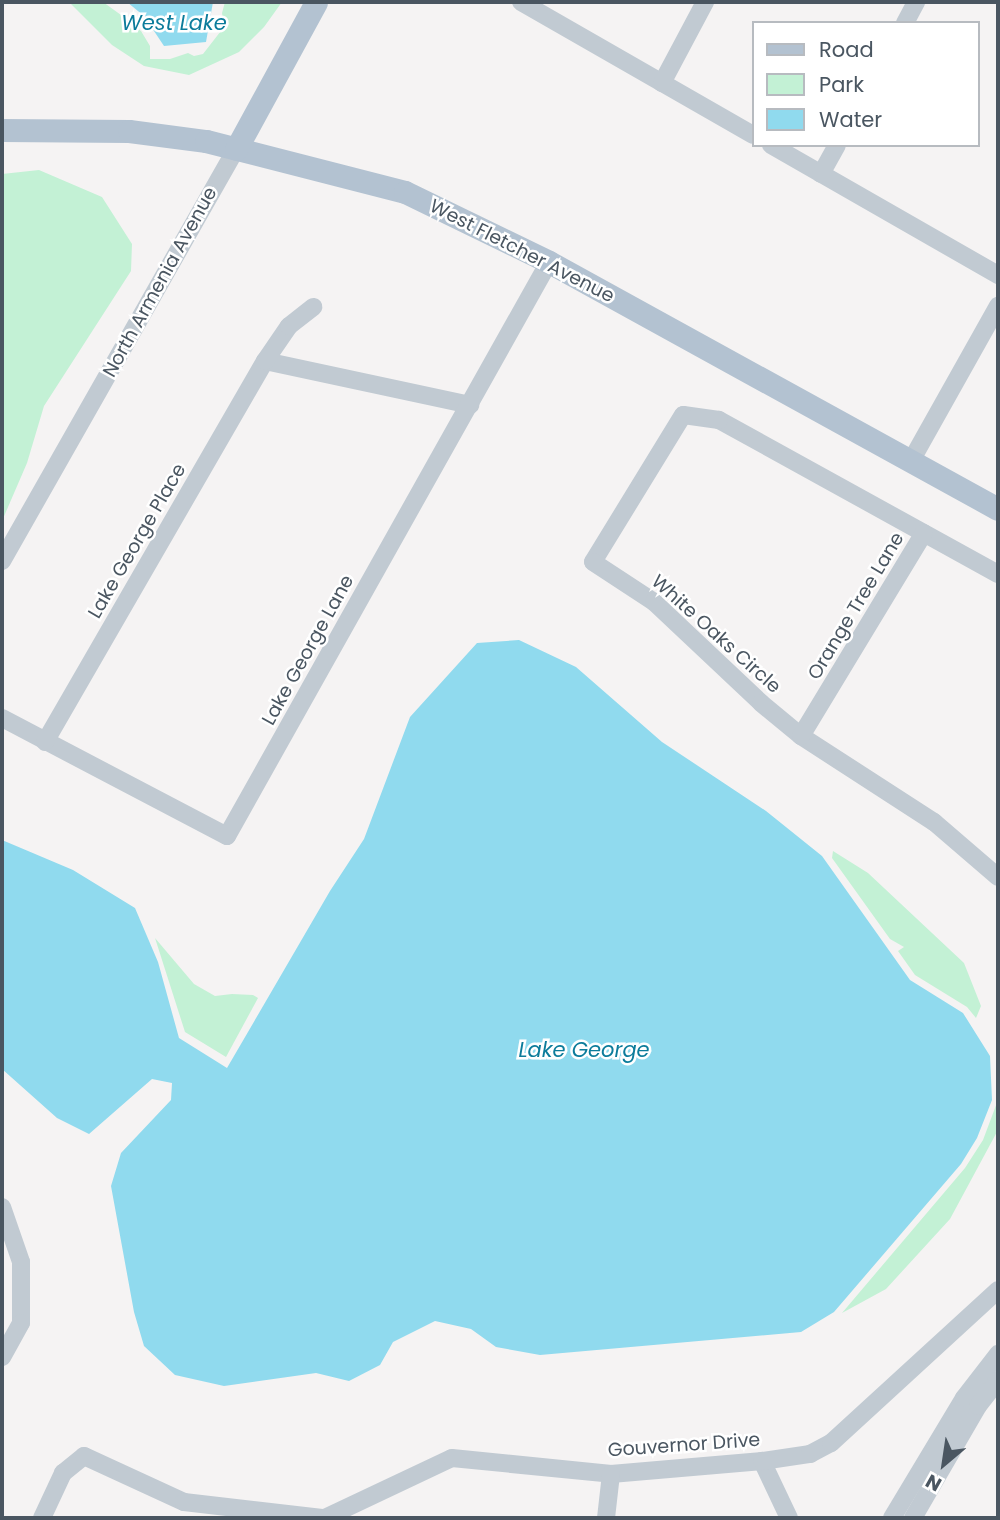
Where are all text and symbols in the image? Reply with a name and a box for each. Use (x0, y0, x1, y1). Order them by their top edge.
water label: West Lake (121, 10, 227, 36)
legend (752, 21, 979, 147)
text: Road (819, 35, 874, 64)
text: Park (819, 70, 864, 99)
text: Water (819, 105, 882, 134)
street label: North Armenia Avenue (98, 183, 222, 381)
street label: West Fletcher Avenue (426, 195, 618, 307)
street label: Lake George Place (83, 460, 191, 622)
street label: Orange Tree Lane (803, 528, 909, 684)
street label: White Oaks Circle (647, 570, 785, 698)
street label: Lake George Lane (257, 571, 359, 729)
water label: Lake George (518, 1037, 650, 1063)
street label: Gouvernor Drive (607, 1428, 761, 1462)
north arrow (909, 1429, 979, 1499)
text: N (921, 1468, 946, 1498)

